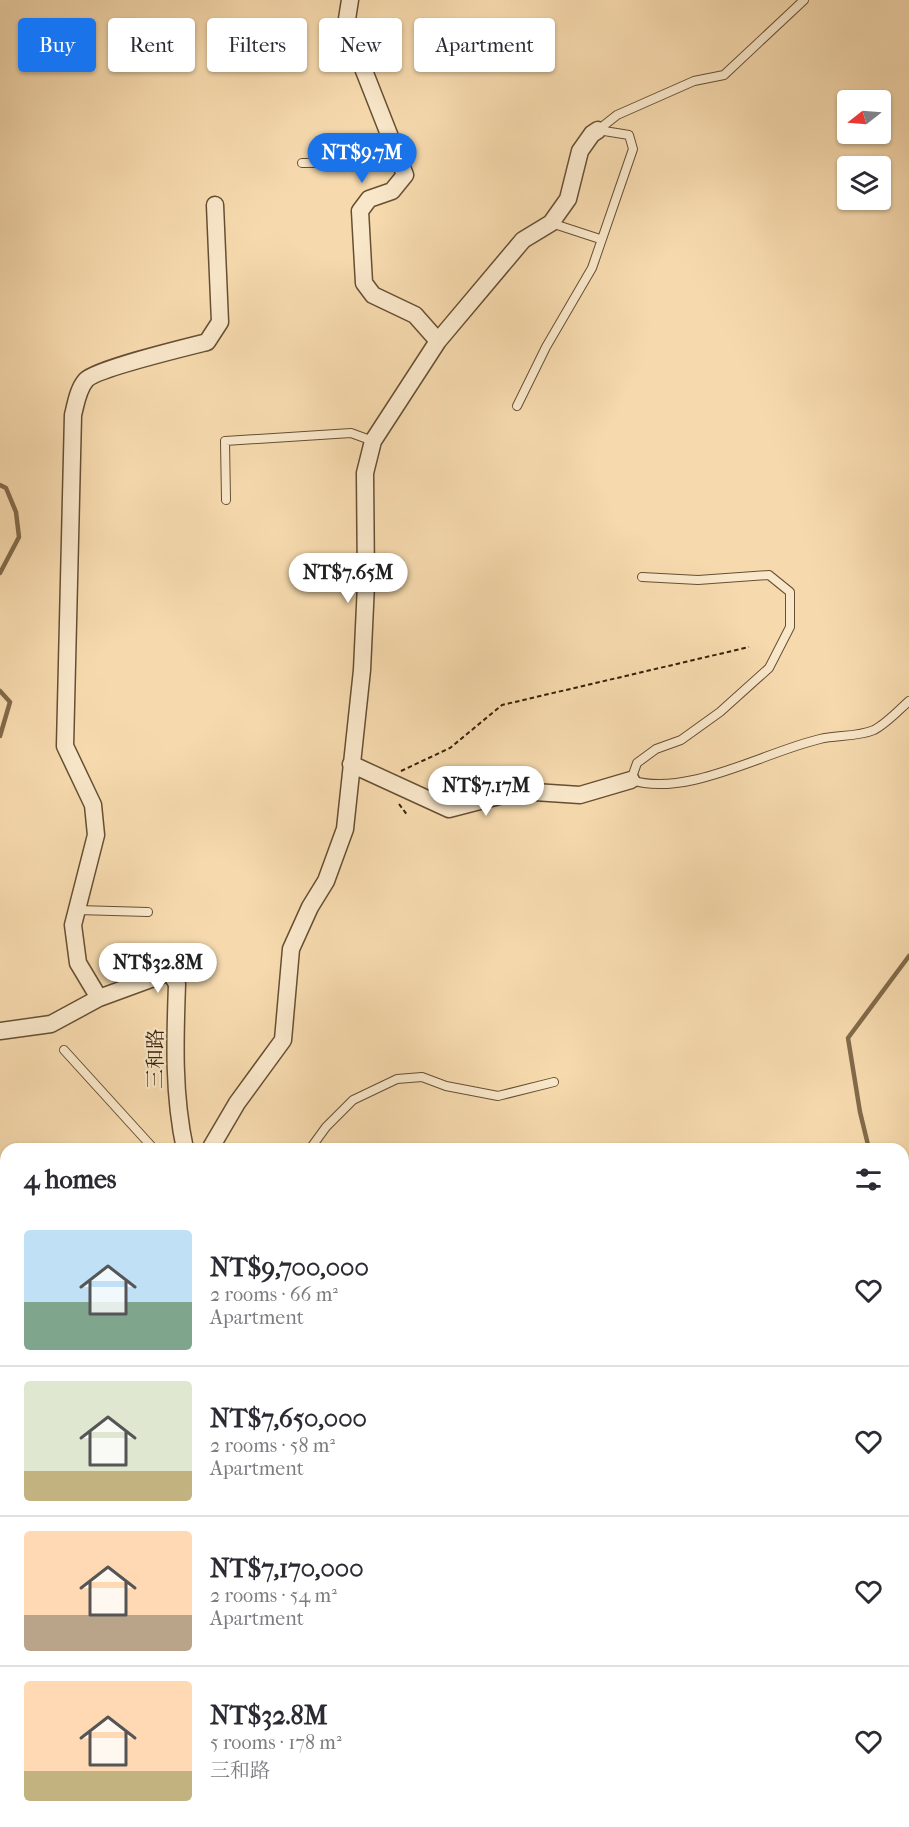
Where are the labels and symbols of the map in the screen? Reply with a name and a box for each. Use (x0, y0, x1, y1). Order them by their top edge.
north arrow (837, 90, 891, 144)
pin: NT$9.7M (307, 133, 417, 184)
pin: NT$7.65M (286, 553, 410, 604)
pin: NT$7.17M (424, 766, 548, 817)
pin: NT$32.8M (96, 943, 220, 994)
street label: 三和路 (144, 1029, 167, 1089)

